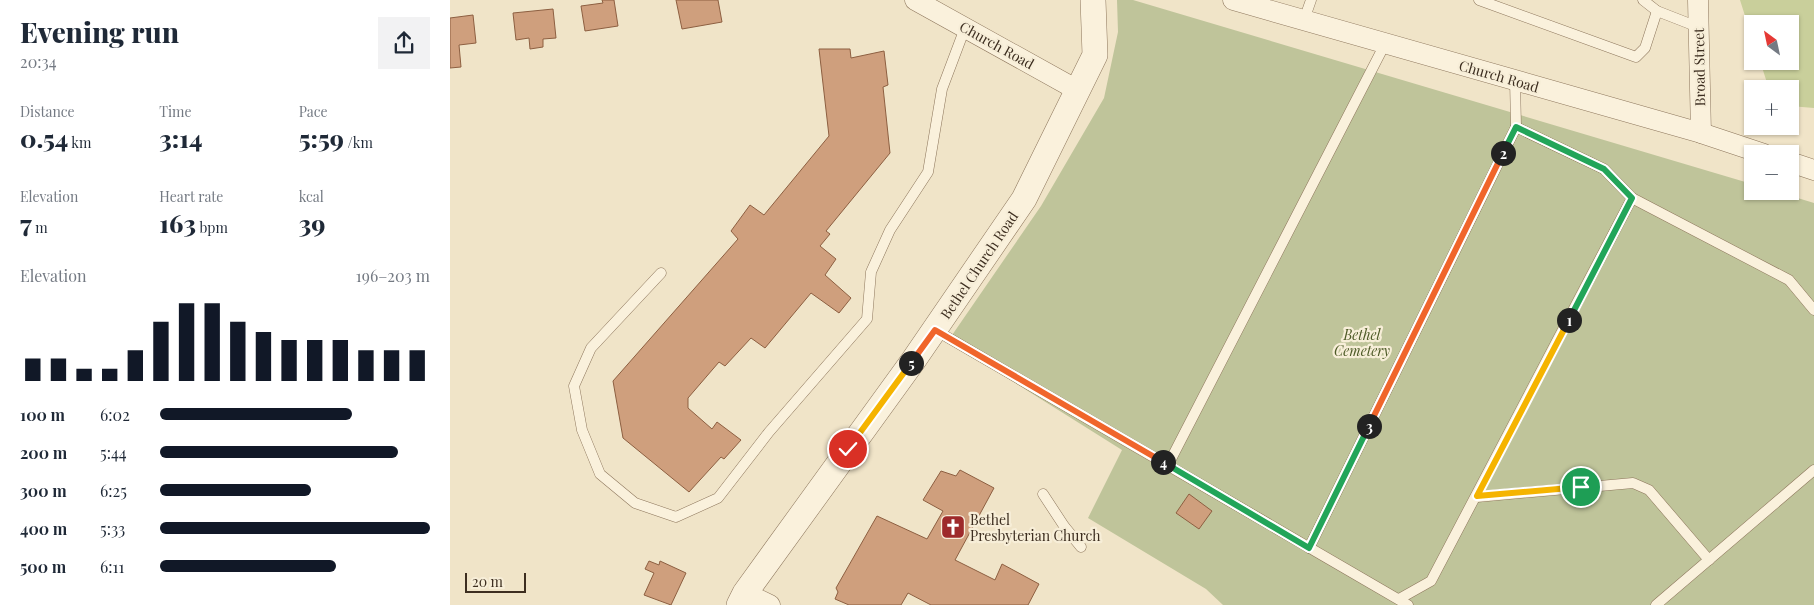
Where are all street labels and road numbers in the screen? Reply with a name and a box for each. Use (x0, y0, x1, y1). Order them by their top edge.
street label: Church Road (956, 17, 1038, 73)
street label: Broad Street (1689, 27, 1709, 106)
street label: Church Road (1457, 56, 1541, 96)
street label: Bethel Church Road (936, 208, 1022, 322)

